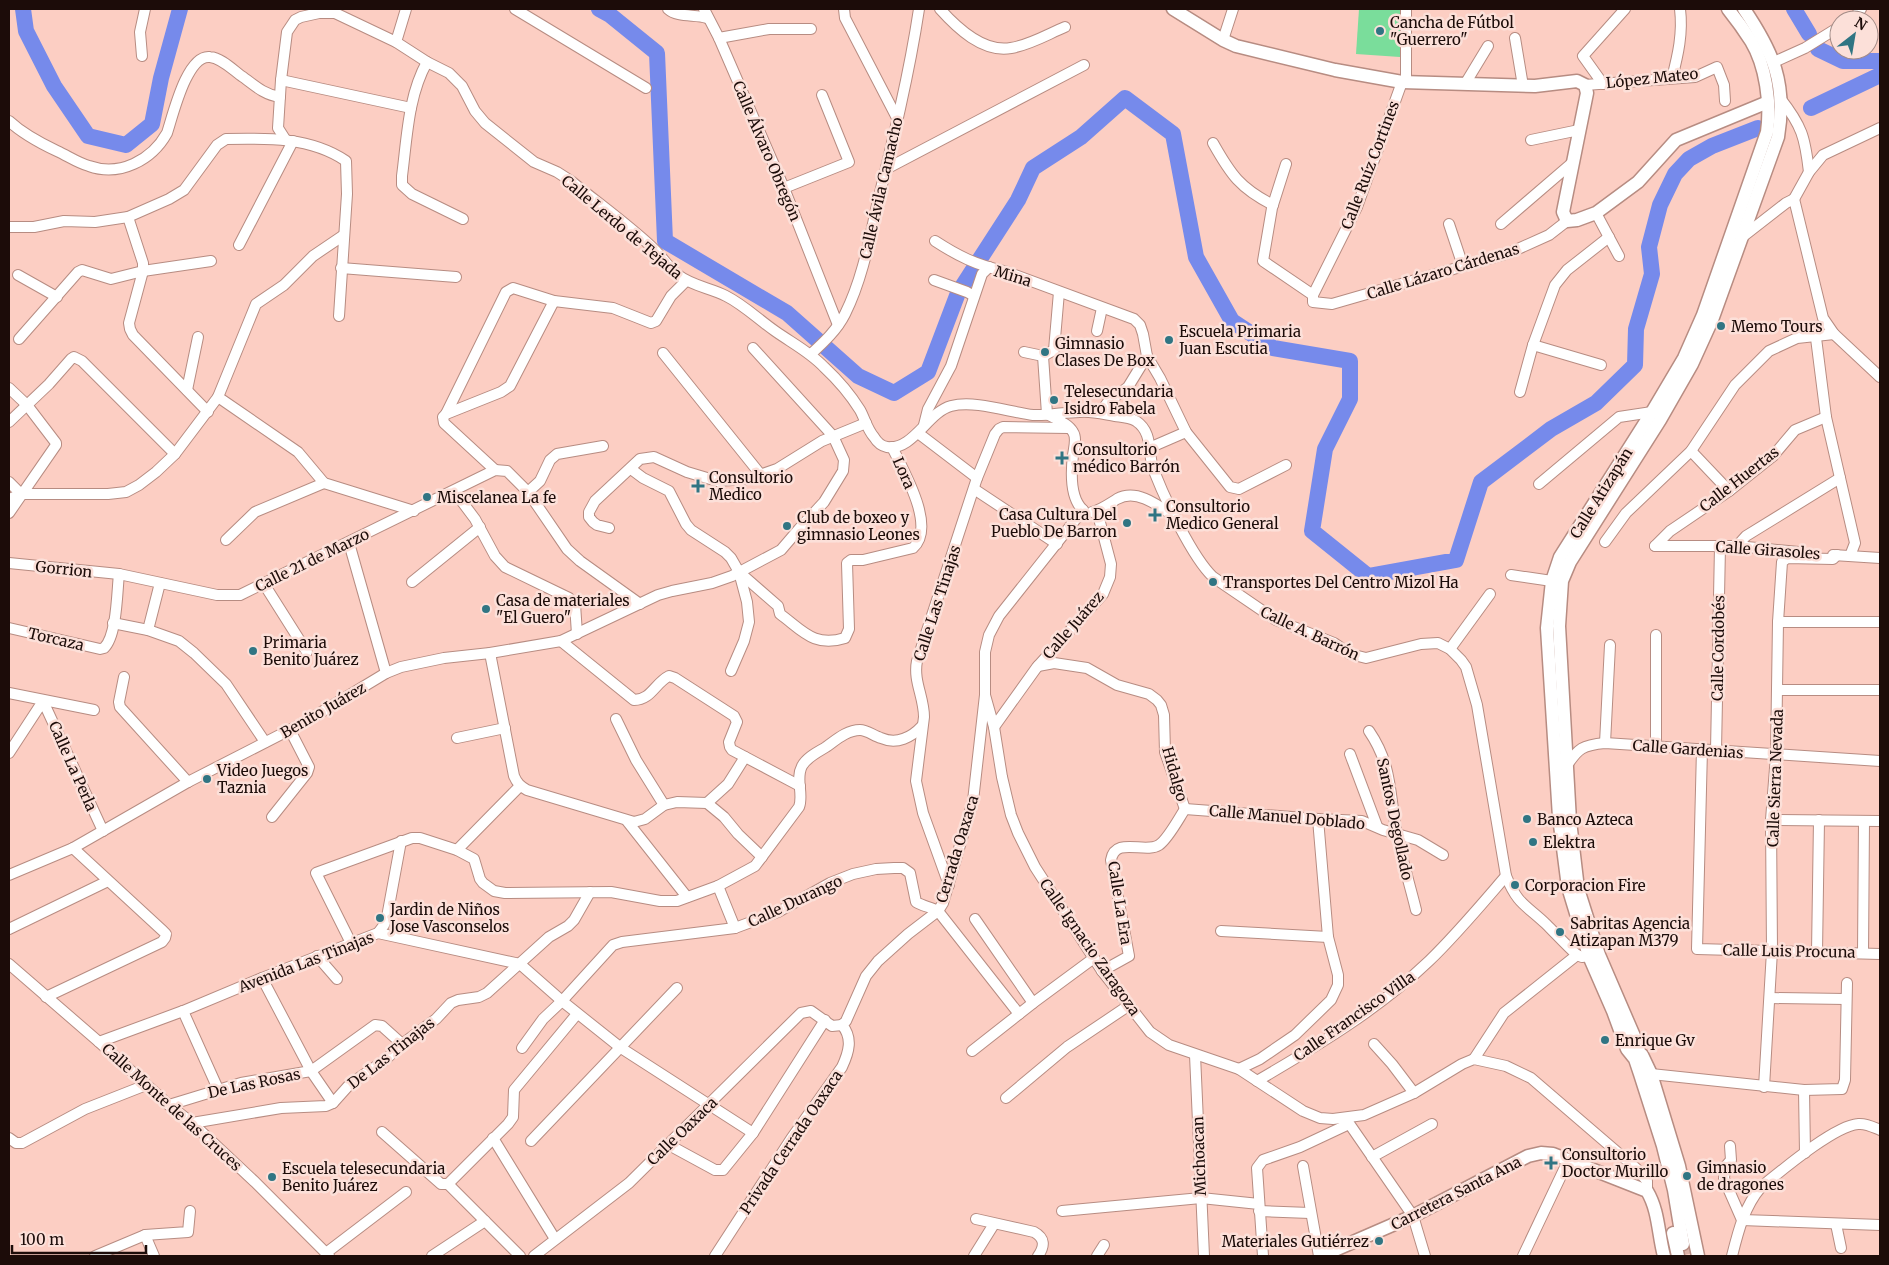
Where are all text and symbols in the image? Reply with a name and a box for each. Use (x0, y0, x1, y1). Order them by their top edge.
north arrow (1829, 10, 1879, 60)
place label: Cancha de Fútbol "Guerrero" (1390, 13, 1514, 49)
text: N (1851, 13, 1870, 34)
marker: Cancha de Fútbol "Guerrero" (1374, 25, 1386, 37)
street label: López Mateo (1605, 64, 1699, 92)
street label: Calle Álvaro Obregón (729, 78, 806, 224)
street label: Calle Ruíz Cortines (1337, 98, 1403, 232)
street label: Calle Ávila Camacho (854, 115, 907, 261)
street label: Calle Lerdo de Tejada (558, 171, 686, 283)
street label: Calle Lázaro Cárdenas (1365, 239, 1521, 303)
street label: Mina (992, 261, 1034, 291)
place label: Memo Tours (1731, 317, 1823, 336)
marker: Memo Tours (1715, 320, 1727, 332)
place label: Escuela Primaria Juan Escutia (1178, 322, 1301, 358)
place label: Gimnasio Clases De Box (1055, 334, 1155, 370)
marker: Escuela Primaria Juan Escutia (1163, 334, 1175, 346)
marker: Gimnasio Clases De Box (1039, 346, 1051, 358)
place label: Telesecundaria Isidro Fabela (1064, 382, 1174, 418)
marker: Telesecundaria Isidro Fabela (1048, 394, 1060, 406)
place label: Consultorio médico Barrón (1073, 440, 1180, 476)
street label: Calle Huertas (1695, 442, 1783, 516)
street label: Calle Atizapán (1565, 444, 1637, 542)
marker: Consultorio médico Barrón (1055, 451, 1069, 465)
street label: Lora (889, 454, 919, 492)
place label: Consultorio Medico (709, 468, 793, 504)
marker: Consultorio Medico (691, 479, 705, 493)
place label: Miscelanea La fe (437, 488, 556, 507)
marker: Miscelanea La fe (421, 491, 433, 503)
place label: Consultorio Medico General (1166, 497, 1279, 533)
place label: Casa Cultura Del Pueblo De Barron (991, 505, 1117, 541)
place label: Club de boxeo y gimnasio Leones (797, 508, 920, 544)
marker: Consultorio Medico General (1148, 508, 1162, 522)
marker: Casa Cultura Del Pueblo De Barron (1121, 517, 1133, 529)
marker: Club de boxeo y gimnasio Leones (781, 520, 793, 532)
street label: Calle 21 de Marzo (252, 524, 372, 596)
street label: Calle Girasoles (1715, 537, 1821, 563)
street label: Calle Las Tinajas (909, 543, 965, 663)
street label: Gorrion (35, 557, 93, 581)
place label: Transportes Del Centro Mizol Ha (1223, 573, 1459, 592)
marker: Transportes Del Centro Mizol Ha (1207, 576, 1219, 588)
street label: Calle Juárez (1038, 587, 1108, 663)
place label: Casa de materiales "El Guero" (496, 591, 630, 627)
street label: Calle Cordobés (1708, 595, 1728, 701)
street label: Calle A. Barrón (1258, 602, 1363, 664)
marker: Casa de materiales "El Guero" (480, 603, 492, 615)
street label: Torcaza (26, 623, 86, 655)
place label: Primaria Benito Juárez (263, 633, 359, 669)
marker: Primaria Benito Juárez (247, 645, 259, 657)
street label: Benito Juárez (277, 678, 369, 742)
street label: Calle Sierra Nevada (1763, 709, 1787, 847)
street label: Calle La Perla (45, 718, 101, 814)
street label: Calle Gardenias (1632, 736, 1744, 762)
street label: Hidalgo (1158, 744, 1192, 804)
street label: Santos Degollado (1373, 756, 1417, 882)
place label: Video Juegos Taznia (216, 761, 308, 797)
marker: Video Juegos Taznia (201, 773, 213, 785)
street label: Cerrada Oaxaca (932, 793, 982, 905)
street label: Calle Manuel Doblado (1208, 801, 1366, 833)
place label: Banco Azteca (1537, 810, 1633, 829)
marker: Banco Azteca (1521, 813, 1533, 825)
place label: Elektra (1543, 833, 1595, 852)
marker: Elektra (1527, 836, 1539, 848)
street label: Calle La Era (1104, 860, 1136, 946)
street label: Calle Durango (745, 871, 845, 931)
street label: Calle Ignacio Zaragoza (1036, 875, 1144, 1019)
place label: Corporacion Fire (1525, 876, 1646, 895)
marker: Corporacion Fire (1509, 879, 1521, 891)
place label: Jardin de Niños Jose Vasconselos (389, 900, 509, 936)
marker: Jardin de Niños Jose Vasconselos (374, 912, 386, 924)
place label: Sabritas Agencia Atizapan M379 (1569, 914, 1690, 950)
marker: Sabritas Agencia Atizapan M379 (1554, 926, 1566, 938)
street label: Avenida Las Tinajas (235, 927, 376, 997)
street label: Calle Luis Procuna (1722, 940, 1856, 962)
street label: Calle Francisco Villa (1290, 967, 1418, 1065)
street label: De Las Tinajas (344, 1013, 438, 1093)
place label: Enrique Gv (1615, 1031, 1695, 1050)
marker: Enrique Gv (1599, 1034, 1611, 1046)
street label: Calle Monte de las Cruces (98, 1039, 246, 1175)
street label: De Las Rosas (206, 1064, 302, 1102)
street label: Privada Cerrada Oaxaca (736, 1066, 846, 1218)
street label: Calle Oaxaca (643, 1093, 721, 1169)
street label: Michoacan (1188, 1116, 1210, 1196)
place label: Consultorio Doctor Murillo (1562, 1145, 1669, 1181)
street label: Carretera Santa Ana (1388, 1152, 1524, 1234)
marker: Consultorio Doctor Murillo (1544, 1156, 1558, 1170)
place label: Gimnasio de dragones (1697, 1158, 1784, 1194)
place label: Escuela telesecundaria Benito Juárez (282, 1159, 445, 1195)
marker: Gimnasio de dragones (1681, 1170, 1693, 1182)
marker: Escuela telesecundaria Benito Juárez (266, 1171, 278, 1183)
scale bar (12, 1222, 146, 1254)
text: 100 m (20, 1230, 64, 1249)
place label: Materiales Gutiérrez (1222, 1232, 1369, 1251)
marker: Materiales Gutiérrez (1373, 1235, 1385, 1247)

